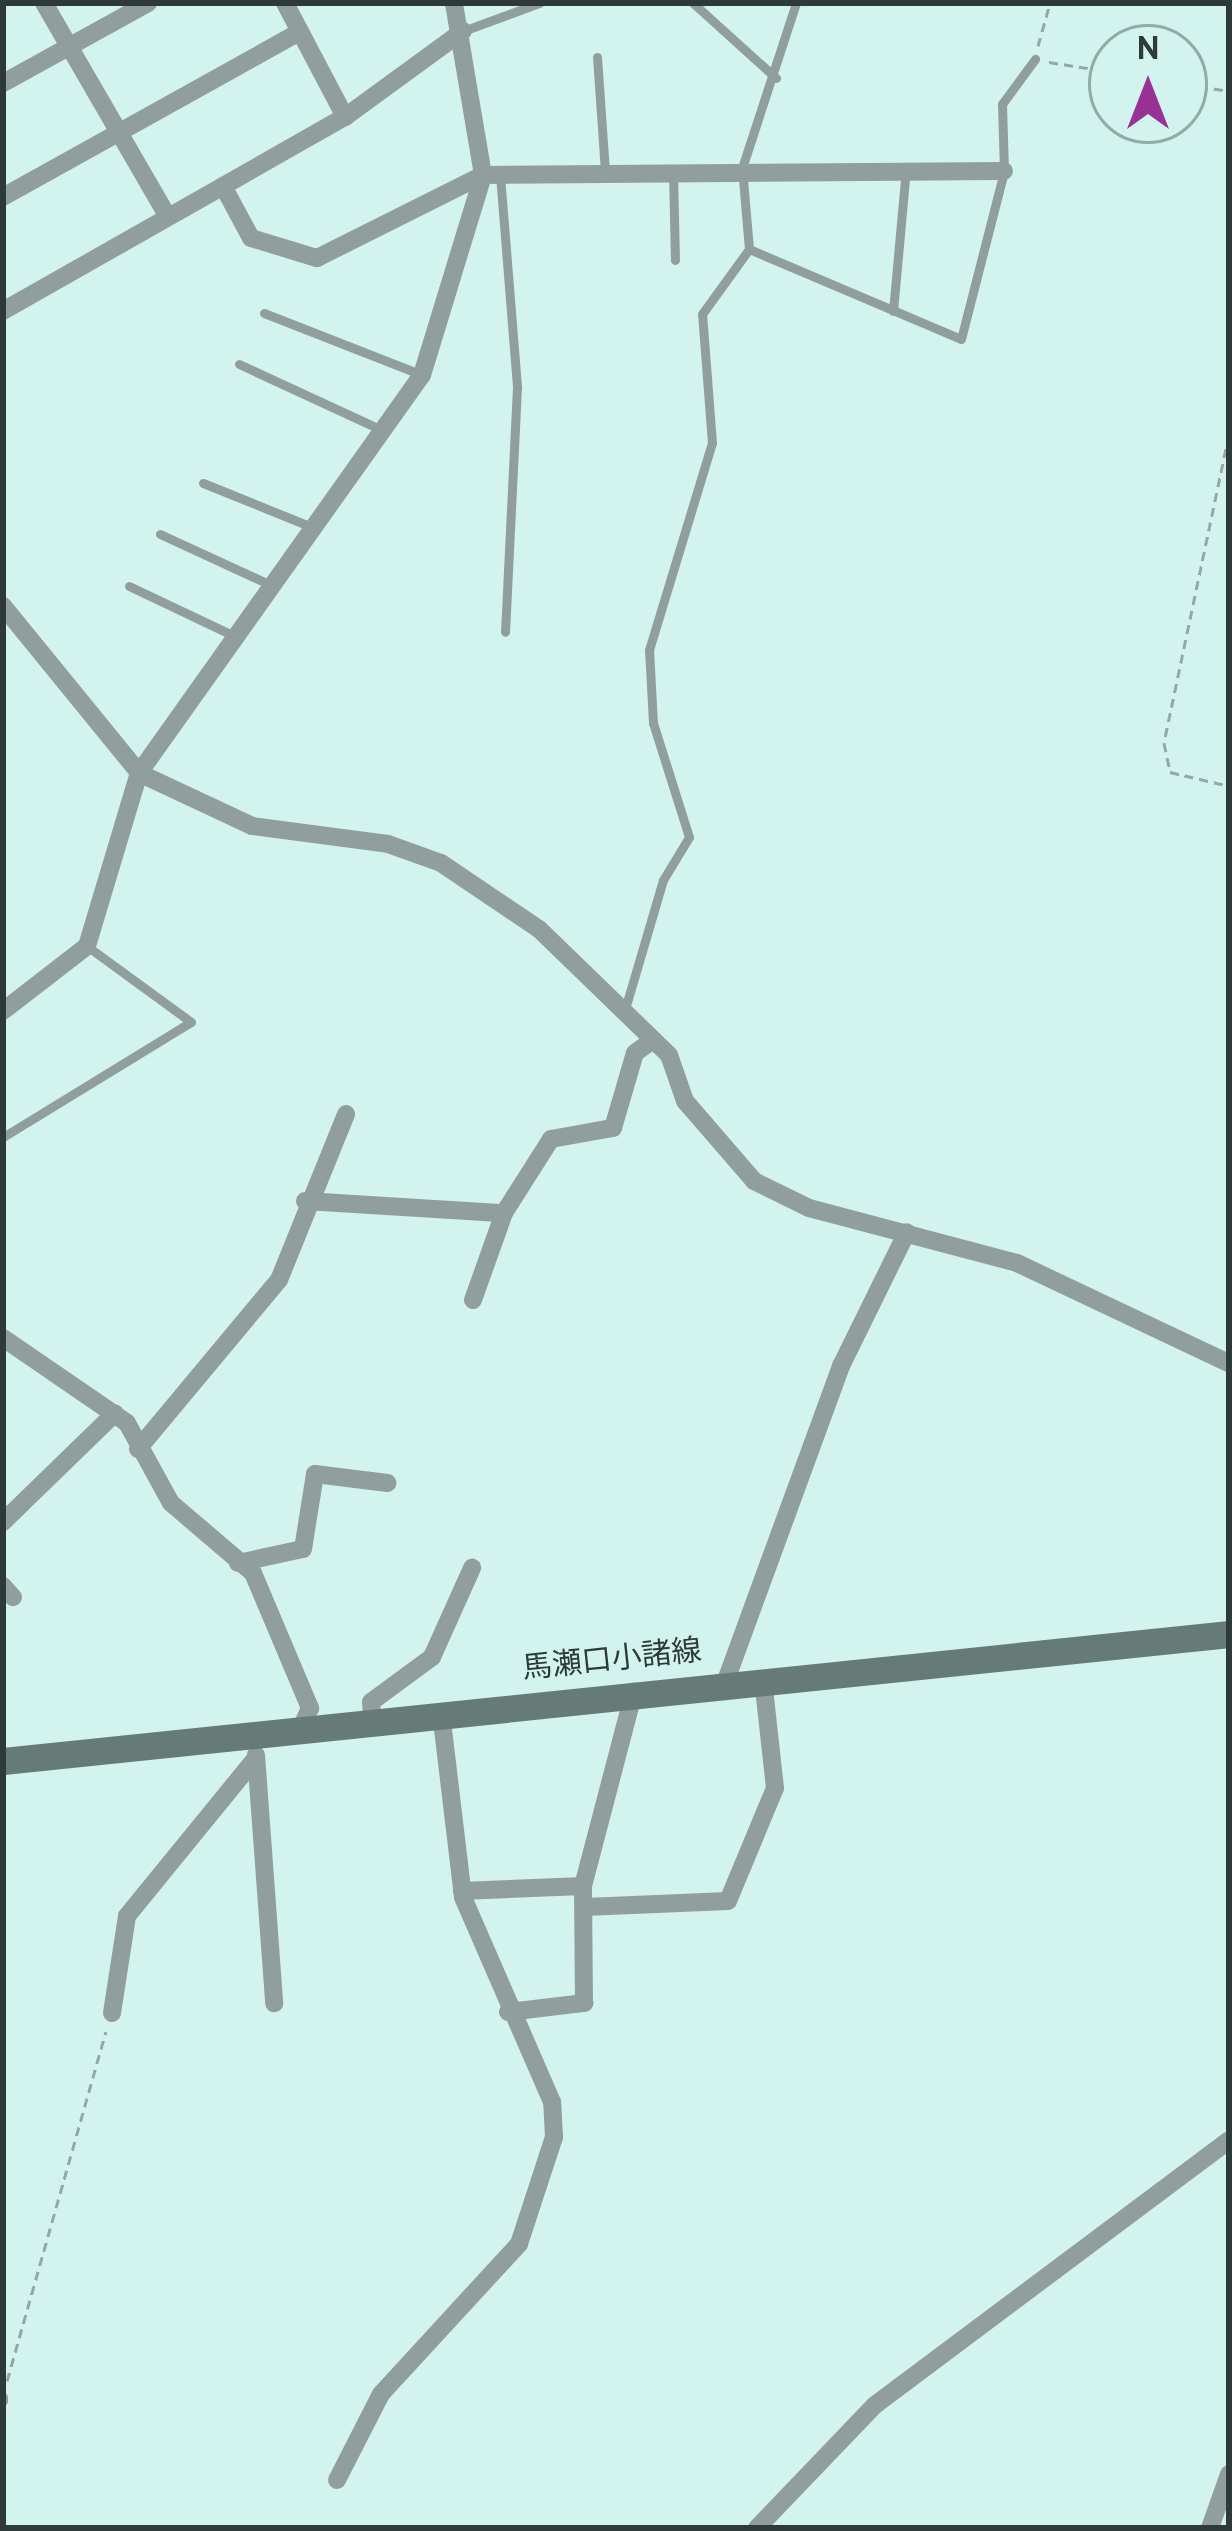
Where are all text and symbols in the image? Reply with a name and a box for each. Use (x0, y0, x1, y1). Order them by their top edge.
north arrow (1088, 24, 1208, 144)
text: N (1136, 30, 1160, 72)
street label: 馬瀬口小諸線 (521, 1635, 703, 1689)

